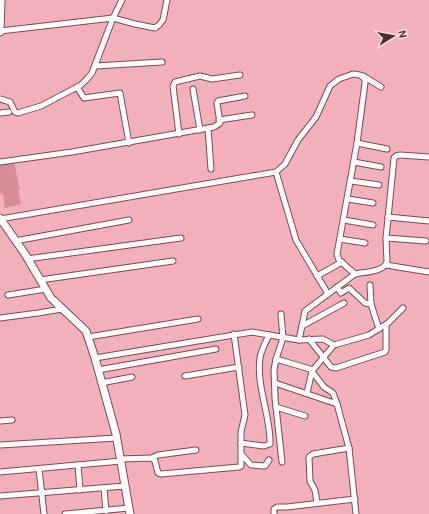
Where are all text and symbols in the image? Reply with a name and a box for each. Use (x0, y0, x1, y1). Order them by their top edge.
north arrow (373, 16, 413, 56)
text: N (395, 29, 409, 39)

